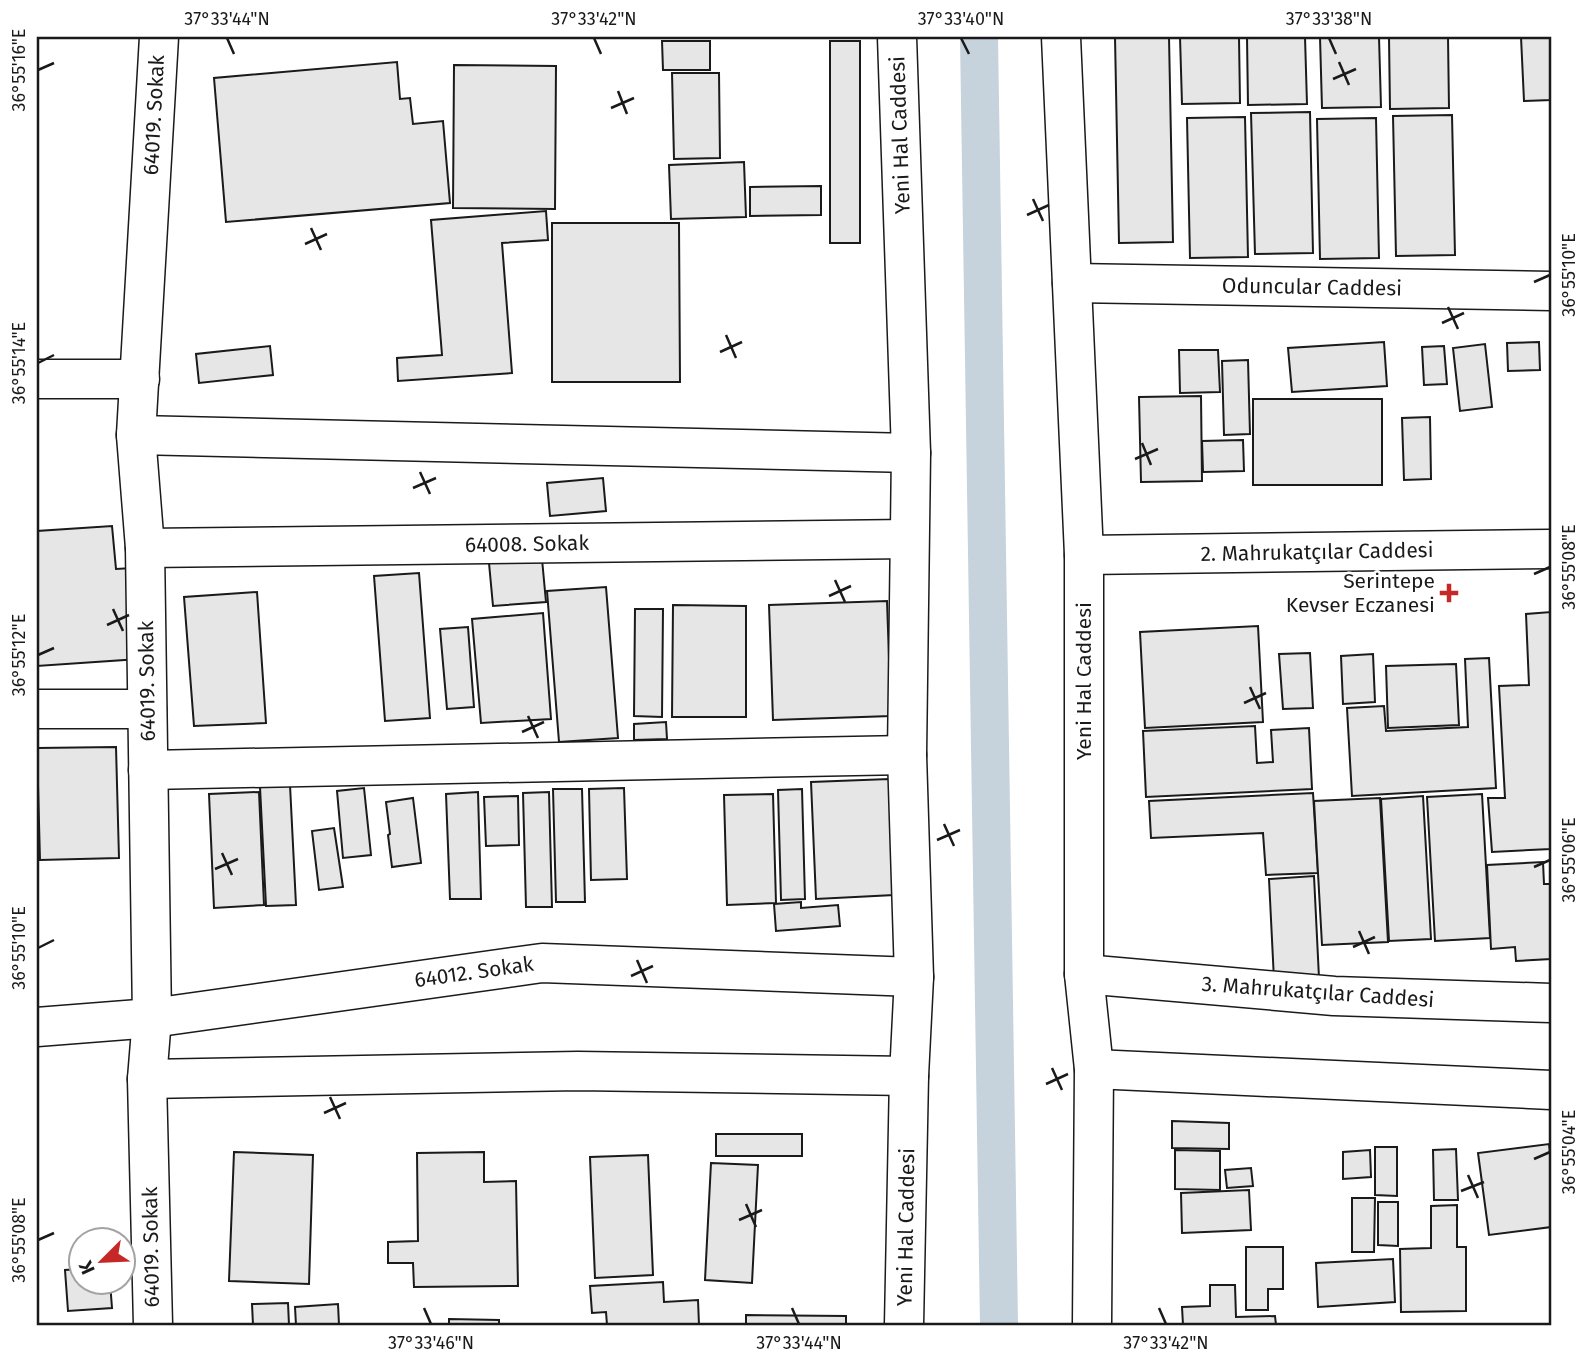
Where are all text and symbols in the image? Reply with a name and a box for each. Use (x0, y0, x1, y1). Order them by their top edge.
text: 37°33'44"N (184, 8, 270, 30)
text: 37°33'42"N (551, 8, 637, 30)
text: 37°33'40"N (918, 8, 1004, 30)
text: 37°33'38"N (1286, 8, 1372, 30)
text: 36°55'16"E (8, 29, 30, 112)
street label: 64019. Sokak (138, 54, 170, 176)
street label: Yeni Hal Caddesi (884, 56, 916, 214)
text: 36°55'10"E (1558, 233, 1580, 317)
street label: Oduncular Caddesi (1222, 272, 1402, 302)
text: 36°55'14"E (8, 322, 30, 404)
text: 36°55'08"E (1558, 524, 1580, 610)
street label: 64008. Sokak (465, 530, 590, 558)
street label: 2. Mahrukatçılar Caddesi (1200, 537, 1434, 567)
place label: Serintepe Kevser Eczanesi (1286, 568, 1435, 618)
marker: Serintepe Kevser Eczanesi (1441, 585, 1457, 601)
street label: Yeni Hal Caddesi (1071, 602, 1097, 760)
text: 36°55'12"E (8, 614, 30, 696)
street label: 64019. Sokak (133, 620, 161, 742)
text: 36°55'06"E (1558, 817, 1580, 903)
text: 36°55'10"E (8, 906, 30, 990)
street label: 64012. Sokak (413, 951, 535, 993)
street label: 3. Mahrukatçılar Caddesi (1201, 971, 1435, 1013)
text: 36°55'04"E (1558, 1110, 1580, 1194)
street label: Yeni Hal Caddesi (892, 1148, 920, 1306)
street label: 64019. Sokak (137, 1186, 165, 1308)
text: 36°55'08"E (8, 1197, 30, 1283)
north arrow (66, 1226, 136, 1296)
text: K (74, 1257, 100, 1278)
text: 37°33'46"N (388, 1332, 474, 1354)
text: 37°33'44"N (756, 1332, 842, 1354)
text: 37°33'42"N (1123, 1332, 1209, 1354)

